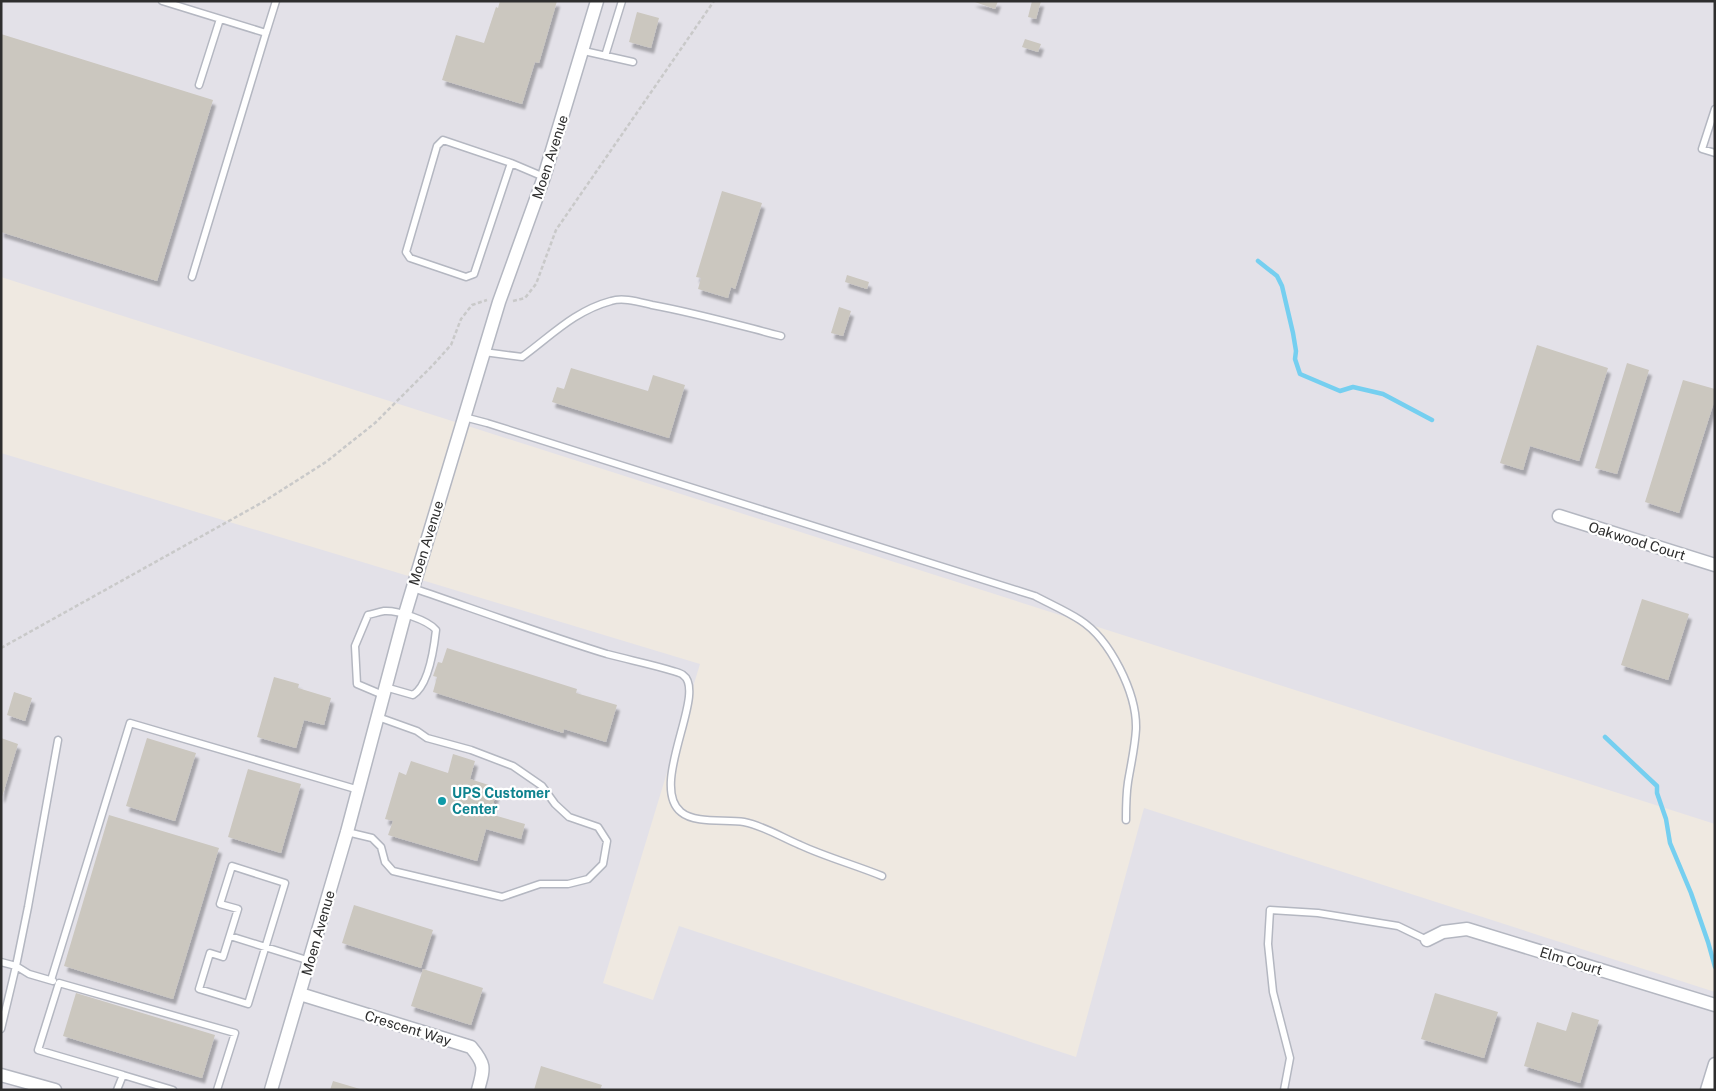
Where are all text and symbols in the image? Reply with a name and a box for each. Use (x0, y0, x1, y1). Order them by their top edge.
street label: Moen Avenue (529, 113, 571, 201)
street label: Moen Avenue (406, 499, 446, 587)
street label: Oakwood Court (1586, 519, 1688, 563)
place label: UPS Customer Center (452, 785, 550, 817)
marker: UPS Customer Center (436, 795, 448, 807)
street label: Moen Avenue (298, 889, 338, 977)
street label: Elm Court (1538, 944, 1604, 978)
street label: Crescent Way (363, 1007, 454, 1049)

